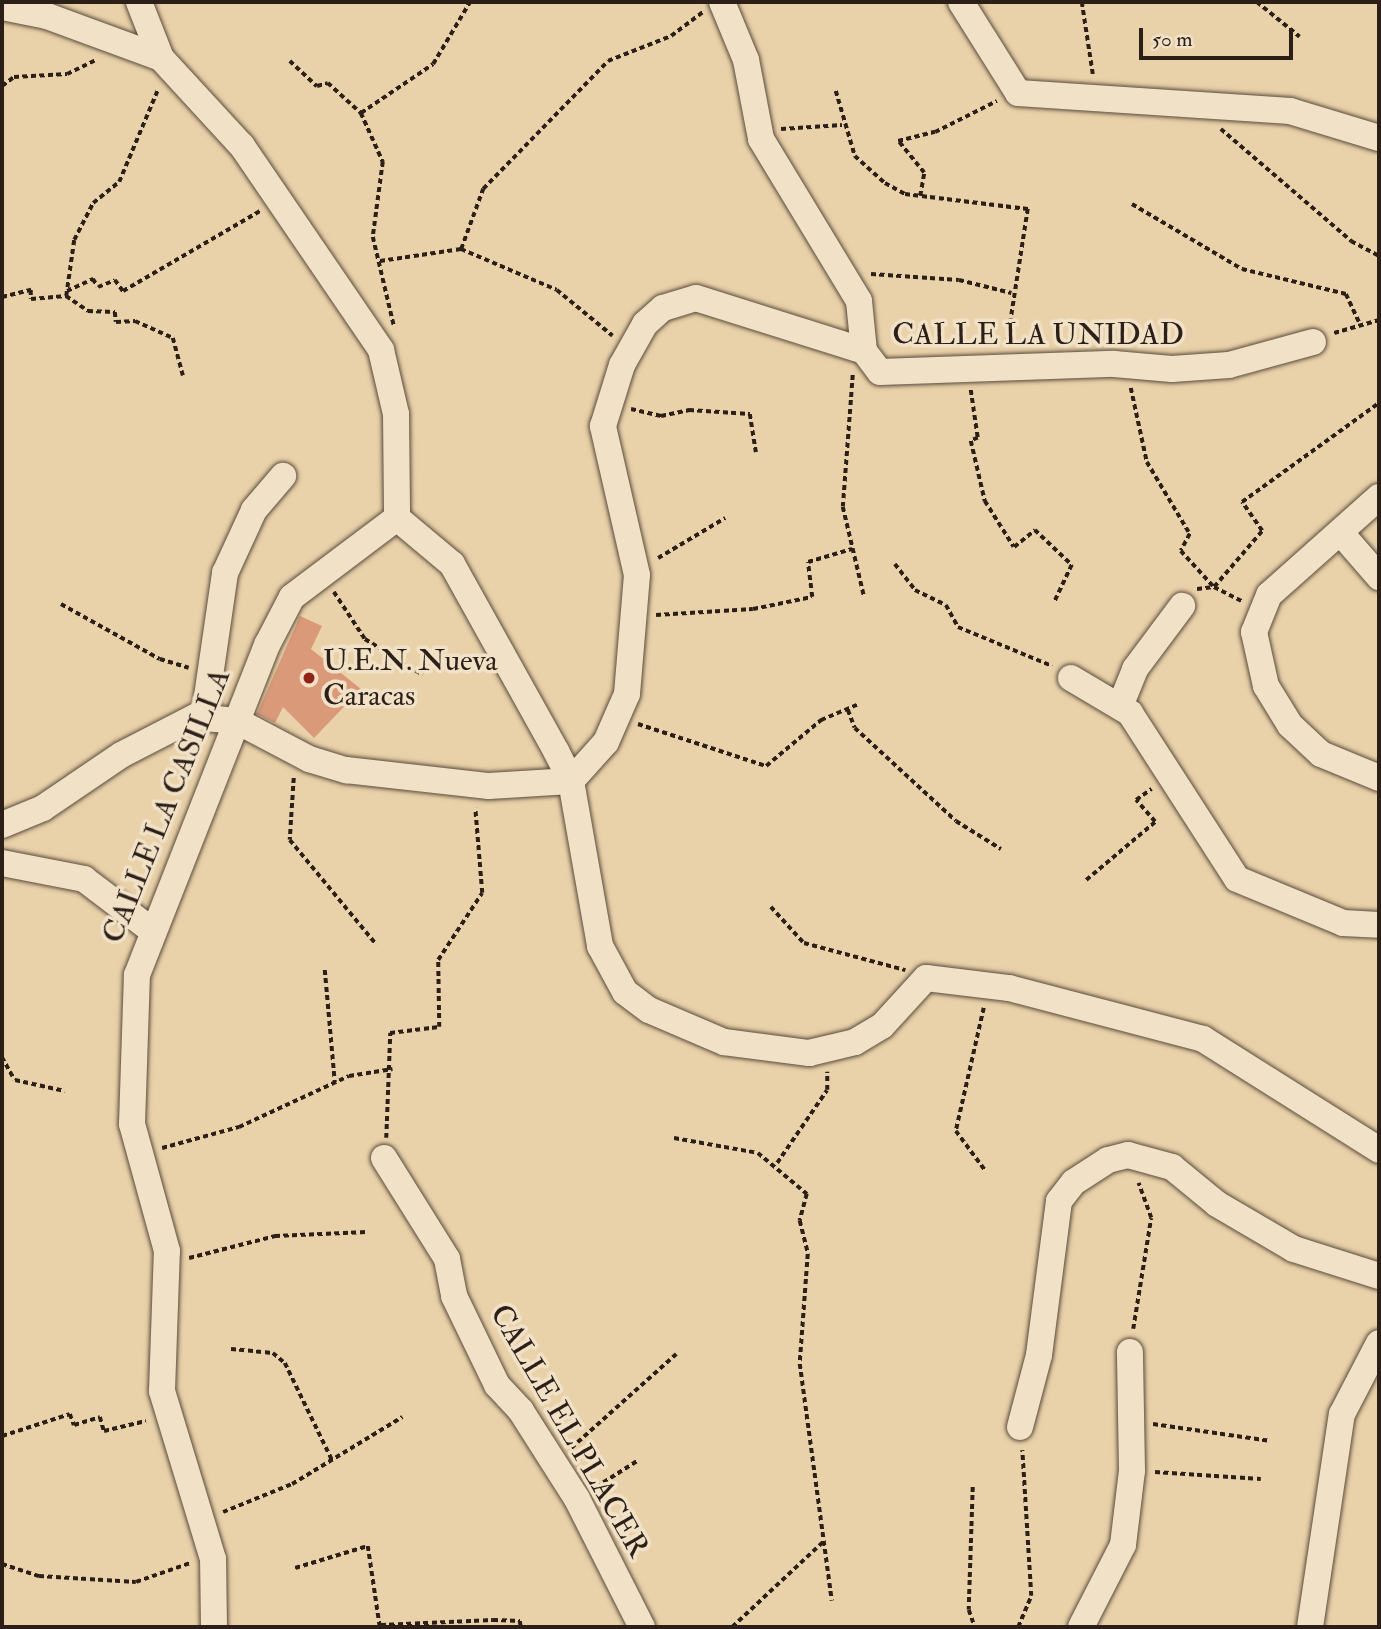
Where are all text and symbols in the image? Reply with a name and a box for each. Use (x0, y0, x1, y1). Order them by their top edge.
scale bar (1143, 14, 1297, 58)
text: 50 m (1152, 26, 1193, 53)
street label: CALLE LA UNIDAD (892, 317, 1184, 353)
place label: U.E.N. Nueva Caracas (323, 643, 498, 714)
street label: CALLE LA CASILLA (95, 663, 239, 949)
marker: U.E.N. Nueva Caracas (301, 670, 317, 686)
street label: CALLE EL PLACER (482, 1298, 656, 1564)

